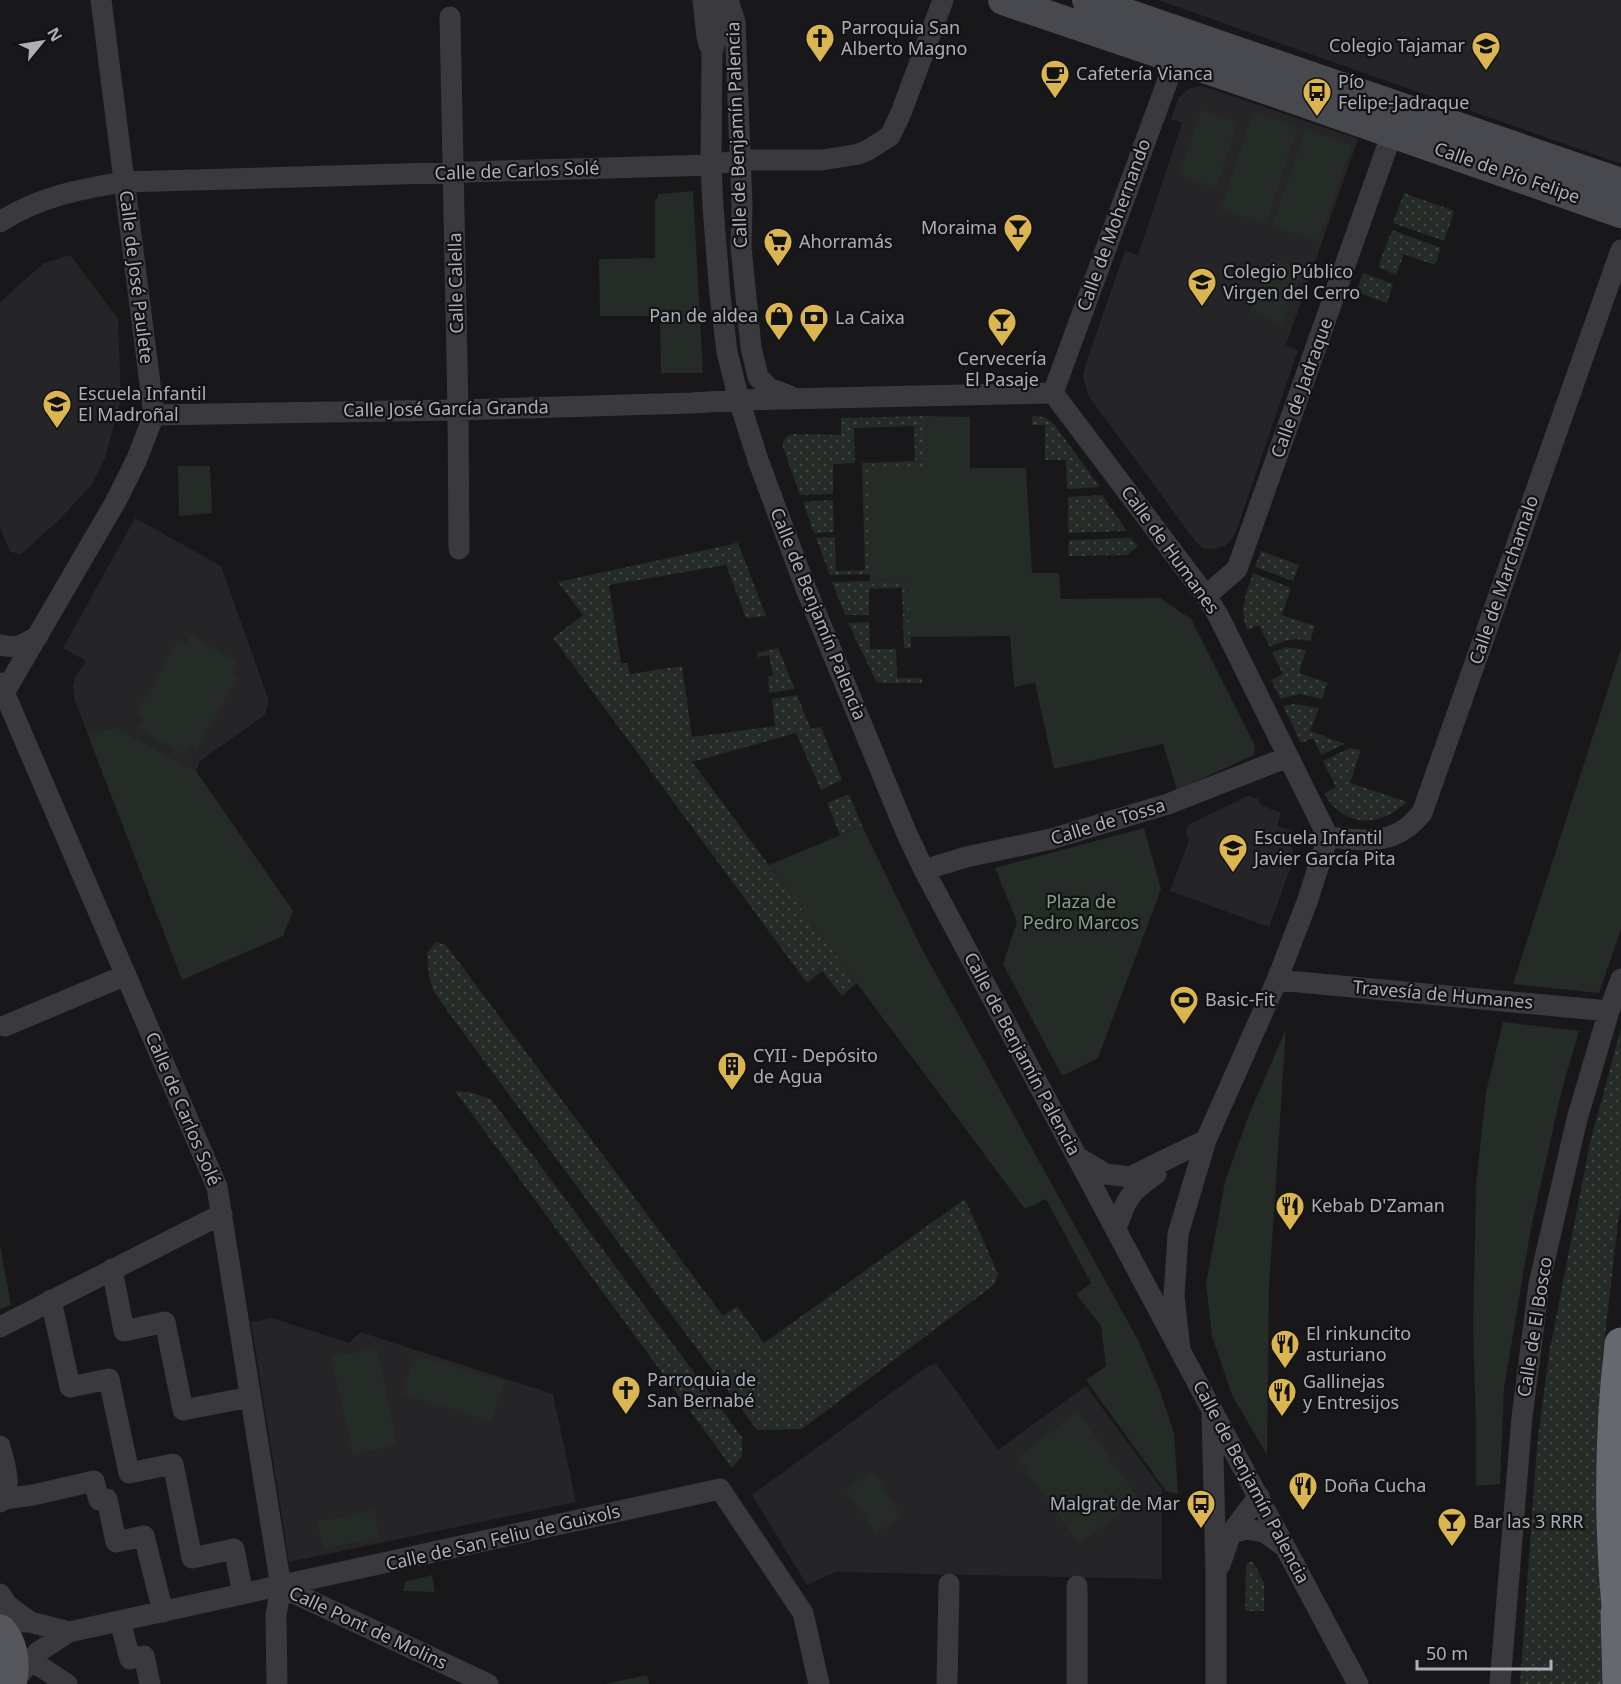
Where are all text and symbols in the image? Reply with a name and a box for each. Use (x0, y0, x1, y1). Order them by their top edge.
north arrow (12, 12, 72, 72)
place label: Parroquia San Alberto Magno (841, 15, 967, 60)
street label: Calle de Benjamín Palencia (720, 21, 752, 249)
church icon: Parroquia San Alberto Magno (804, 22, 836, 64)
text: N (42, 23, 68, 46)
school or university icon: Colegio Tajamar (1470, 30, 1502, 72)
place label: Colegio Tajamar (1329, 33, 1466, 57)
cafe icon: Cafetería Vianca (1039, 58, 1071, 100)
place label: Cafetería Vianca (1076, 61, 1213, 85)
place label: Pío Felipe-Jadraque (1338, 69, 1469, 114)
bus stop icon: Pío Felipe-Jadraque (1301, 76, 1333, 118)
street label: Calle de Mohernando (1071, 135, 1155, 314)
street label: Calle de Pío Felipe (1431, 136, 1583, 208)
street label: Calle de Carlos Solé (434, 155, 600, 185)
street label: Calle de José Paulete (114, 189, 160, 365)
bar icon: Moraima (1002, 212, 1034, 254)
place label: Moraima (921, 215, 997, 239)
supermarket icon: Ahorramás (762, 226, 794, 268)
place label: Ahorramás (799, 229, 893, 253)
street label: Calle Calella (442, 232, 468, 334)
place label: Colegio Público Virgen del Cerro (1223, 259, 1360, 304)
school or university icon: Colegio Público Virgen del Cerro (1186, 266, 1218, 308)
shop icon: Pan de aldea (763, 300, 795, 342)
bank icon: La Caixa (798, 302, 830, 344)
place label: Pan de aldea (649, 303, 758, 327)
place label: La Caixa (835, 305, 905, 329)
bar icon: Cervecería El Pasaje (986, 306, 1018, 348)
street label: Calle de Jadraque (1265, 314, 1337, 461)
place label: Cervecería El Pasaje (957, 346, 1047, 391)
place label: Escuela Infantil El Madroñal (78, 381, 206, 426)
school or university icon: Escuela Infantil El Madroñal (41, 388, 73, 430)
street label: Calle José García Granda (343, 394, 549, 422)
street label: Calle de Humanes (1116, 481, 1225, 618)
street label: Calle de Marchamalo (1463, 492, 1543, 667)
street label: Calle de Benjamín Palencia (765, 504, 873, 723)
street label: Calle de Tossa (1048, 792, 1168, 850)
place label: Escuela Infantil Javier García Pita (1252, 825, 1396, 870)
school or university icon: Escuela Infantil Javier García Pita (1217, 832, 1249, 874)
park label: Plaza de Pedro Marcos (1023, 889, 1139, 934)
street label: Calle de Benjamín Palencia (959, 948, 1087, 1159)
street label: Travesía de Humanes (1352, 974, 1534, 1014)
sports icon: Basic-Fit (1168, 984, 1200, 1026)
place label: Basic-Fit (1205, 987, 1275, 1011)
street label: Calle de Carlos Solé (141, 1028, 227, 1189)
place label: CYII - Depósito de Agua (753, 1043, 878, 1088)
building icon: CYII - Depósito de Agua (716, 1050, 748, 1092)
restaurant icon: Kebab D'Zaman (1274, 1190, 1306, 1232)
place label: Kebab D'Zaman (1311, 1193, 1445, 1217)
street label: Calle de El Bosco (1511, 1255, 1557, 1399)
place label: El rinkuncito asturiano (1306, 1321, 1411, 1366)
restaurant icon: El rinkuncito asturiano (1269, 1328, 1301, 1370)
place label: Parroquia de San Bernabé (647, 1367, 756, 1412)
place label: Gallinejas y Entresijos (1303, 1369, 1399, 1414)
church icon: Parroquia de San Bernabé (610, 1374, 642, 1416)
street label: Calle de Benjamín Palencia (1188, 1376, 1316, 1587)
restaurant icon: Gallinejas y Entresijos (1266, 1376, 1298, 1418)
restaurant icon: Doña Cucha (1287, 1470, 1319, 1512)
place label: Doña Cucha (1324, 1473, 1426, 1497)
bus stop icon: Malgrat de Mar (1185, 1488, 1217, 1530)
place label: Malgrat de Mar (1050, 1491, 1181, 1515)
street label: Calle de San Feliu de Guixols (383, 1498, 622, 1576)
bar icon: Bar las 3 RRR (1436, 1506, 1468, 1548)
place label: Bar las 3 RRR (1473, 1509, 1584, 1533)
street label: Calle Pont de Molins (285, 1580, 451, 1674)
scale bar (1417, 1633, 1550, 1671)
text: 50 m (1426, 1641, 1468, 1665)

